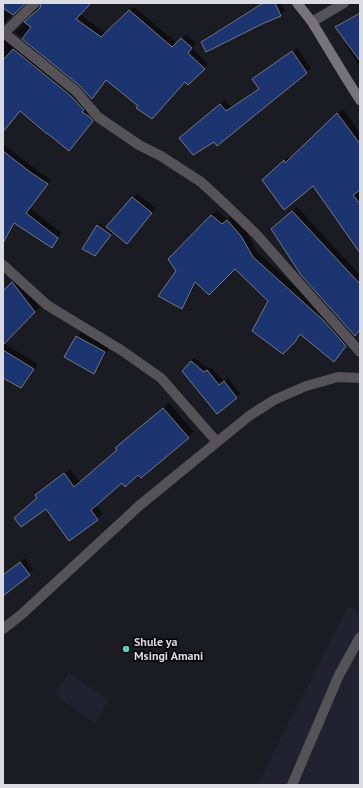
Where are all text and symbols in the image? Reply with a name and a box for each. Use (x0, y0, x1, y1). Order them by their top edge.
place label: Shule ya Msingi Amani (134, 634, 203, 663)
marker: Shule ya Msingi Amani (121, 644, 131, 654)

